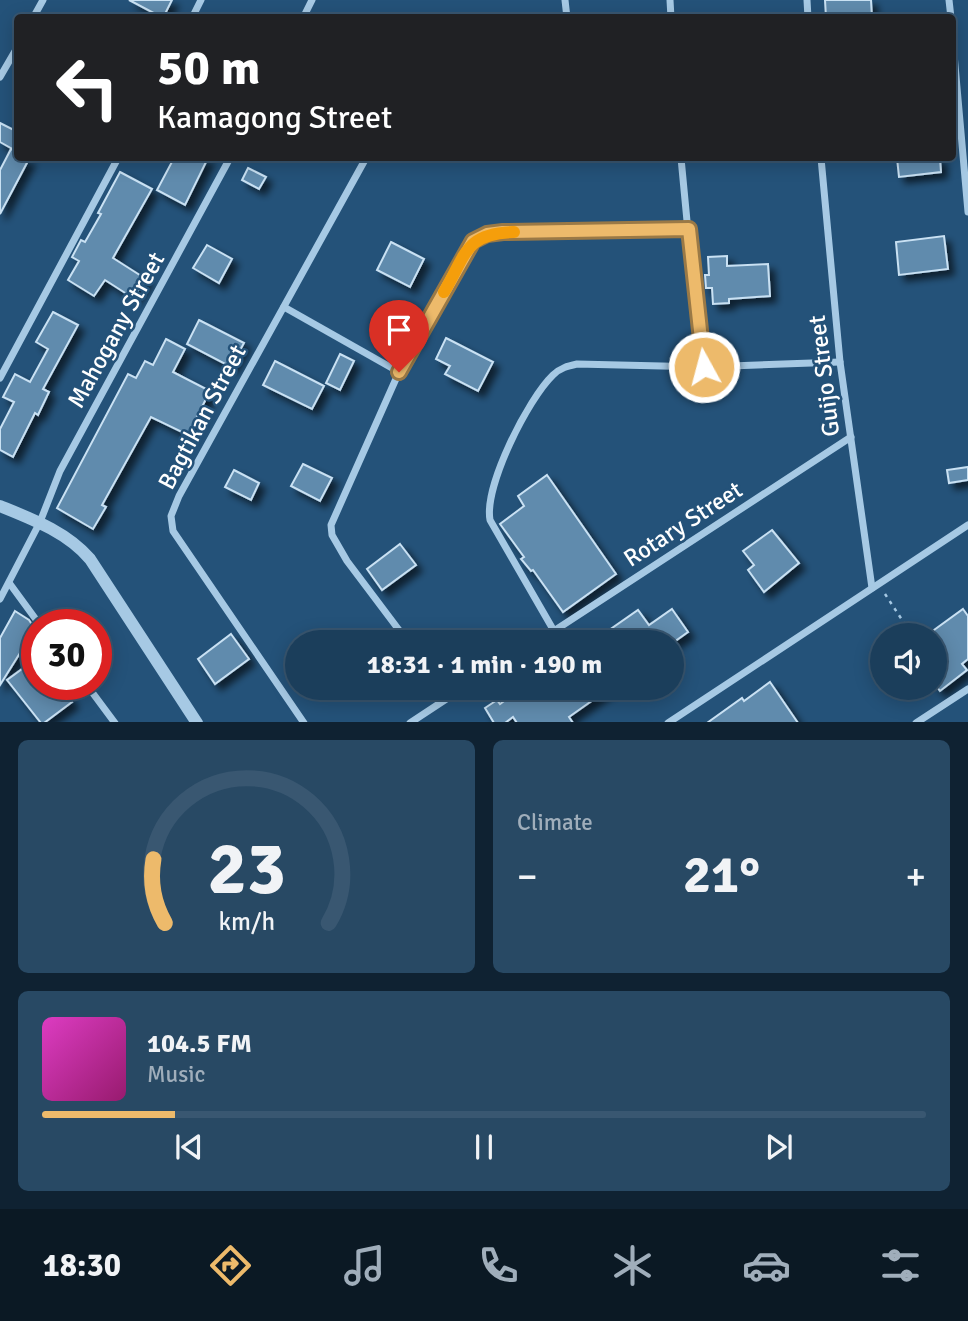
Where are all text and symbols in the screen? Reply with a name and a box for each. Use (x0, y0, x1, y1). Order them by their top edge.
text: 50 m (157, 38, 260, 98)
icon: left (42, 42, 133, 133)
text: Kamagong Street (157, 98, 392, 137)
street label: Mahogany Street (61, 247, 171, 413)
pin (369, 300, 429, 372)
icon: arrive (380, 311, 418, 349)
street label: Guijo Street (802, 314, 846, 438)
position arrow (667, 330, 741, 404)
street label: Bagtikan Street (151, 340, 253, 494)
street label: Rotary Street (618, 475, 748, 573)
speed limit sign: 30 (21, 609, 112, 700)
map controls (870, 623, 947, 700)
button: sound (870, 623, 947, 700)
text: 18:31 · 1 min · 190 m (367, 649, 602, 681)
text: Climate (517, 808, 593, 837)
text: 23 (207, 825, 286, 914)
text: 21° (683, 843, 760, 907)
text: − (517, 853, 538, 900)
text: + (905, 853, 926, 900)
text: km/h (218, 905, 275, 936)
text: 104.5 FM (147, 1028, 252, 1060)
text: Music (147, 1060, 205, 1089)
icon: previous (170, 1128, 208, 1166)
icon: pause (465, 1128, 503, 1166)
icon: next (760, 1128, 798, 1166)
icon: directions (206, 1241, 255, 1290)
icon: music (340, 1241, 389, 1290)
icon: phone (474, 1241, 523, 1290)
icon: climate (608, 1241, 657, 1290)
icon: car (742, 1241, 791, 1290)
icon: filters (876, 1241, 925, 1290)
text: 18:30 (43, 1246, 121, 1285)

